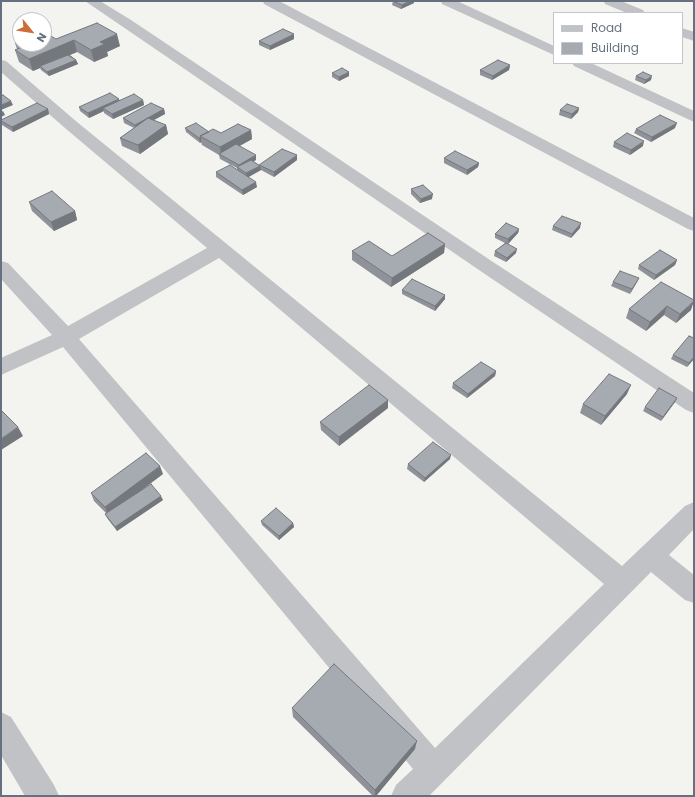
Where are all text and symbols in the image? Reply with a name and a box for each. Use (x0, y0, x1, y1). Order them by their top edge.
north arrow (12, 12, 52, 52)
legend (553, 12, 683, 64)
text: Road (591, 19, 622, 36)
text: N (33, 30, 51, 45)
text: Building (591, 39, 639, 56)

